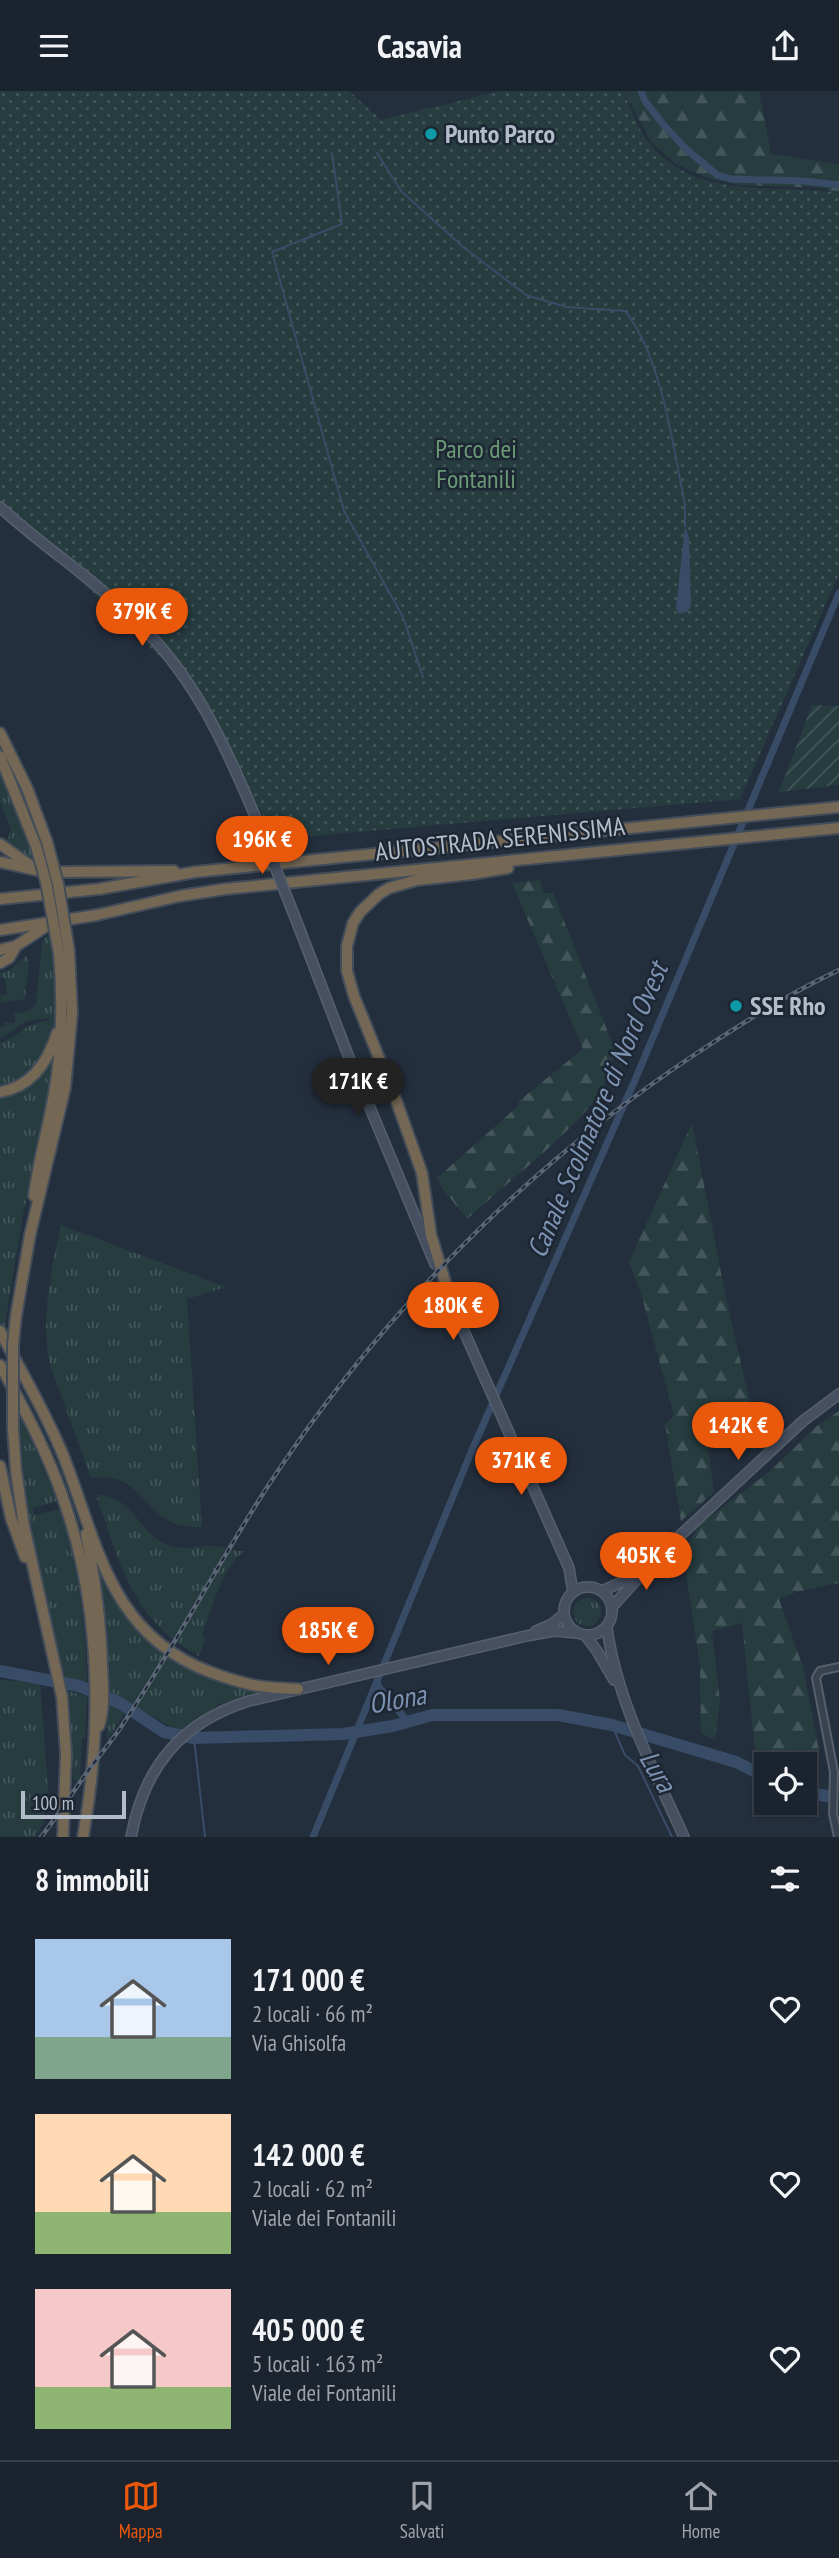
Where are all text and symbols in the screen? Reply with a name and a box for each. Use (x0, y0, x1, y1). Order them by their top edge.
text: Casavia (377, 25, 462, 67)
icon: menu (35, 27, 73, 65)
icon: share (766, 27, 804, 65)
place label: Punto Parco (445, 117, 555, 150)
marker: Punto Parco (423, 126, 439, 142)
park label: Parco dei Fontanili (435, 432, 517, 495)
pin: 379K € (85, 589, 199, 648)
text: 379K € (112, 596, 172, 625)
street label: AUTOSTRADA SERENISSIMA (373, 809, 627, 868)
pin: 196K € (205, 817, 319, 876)
text: 196K € (232, 824, 292, 853)
water label: Canale Scolmatore di Nord Ovest (518, 954, 677, 1263)
place label: SSE Rho (750, 989, 826, 1022)
marker: SSE Rho (728, 998, 744, 1014)
pin: 171K € (301, 1059, 415, 1118)
text: 171K € (328, 1066, 388, 1095)
pin: 180K € (396, 1283, 510, 1342)
text: 180K € (423, 1290, 483, 1319)
pin: 142K € (681, 1403, 795, 1462)
text: 142K € (708, 1410, 768, 1439)
pin: 371K € (464, 1437, 578, 1497)
text: 371K € (491, 1445, 551, 1474)
pin: 405K € (589, 1533, 703, 1592)
text: 405K € (616, 1540, 676, 1569)
pin: 185K € (271, 1607, 385, 1667)
text: 185K € (298, 1615, 358, 1644)
water label: Olona (365, 1675, 430, 1722)
water label: Lura (632, 1743, 686, 1800)
map controls (754, 1752, 817, 1815)
button: locate (754, 1752, 817, 1815)
scale bar (21, 1788, 126, 1820)
text: 100 m (32, 1791, 74, 1815)
text: 8 immobili (35, 1860, 149, 1899)
icon: filters (766, 1860, 804, 1898)
text: 171 000 € (252, 1960, 365, 1999)
icon: home (91, 1967, 175, 2051)
icon: heart (766, 1990, 804, 2028)
text: 2 locali · 66 m² (252, 1999, 373, 2028)
text: Via Ghisolfa (252, 2028, 346, 2057)
text: 142 000 € (252, 2135, 365, 2174)
icon: home (91, 2142, 175, 2226)
icon: heart (766, 2165, 804, 2203)
text: 2 locali · 62 m² (252, 2174, 373, 2203)
text: Viale dei Fontanili (252, 2203, 396, 2232)
text: 405 000 € (252, 2310, 365, 2349)
icon: home (91, 2317, 175, 2401)
icon: heart (766, 2340, 804, 2378)
text: 5 locali · 163 m² (252, 2349, 383, 2378)
text: Viale dei Fontanili (252, 2378, 396, 2407)
tab: Mappa (119, 2477, 163, 2543)
tab: Salvati (400, 2477, 444, 2543)
tab: Home (682, 2477, 720, 2543)

